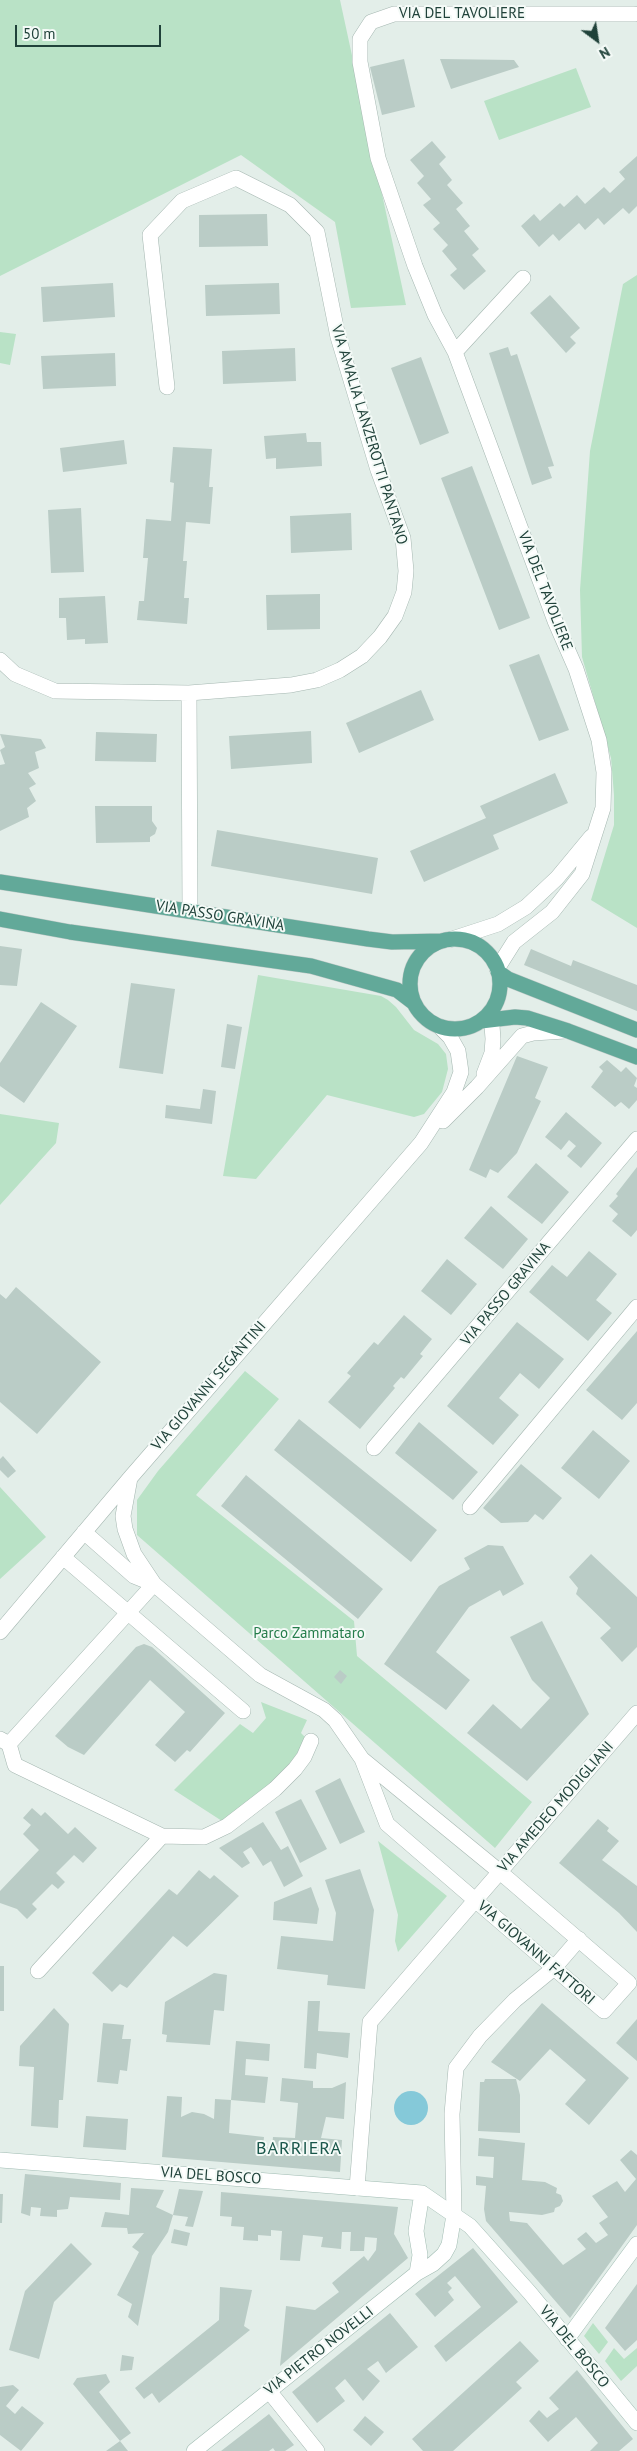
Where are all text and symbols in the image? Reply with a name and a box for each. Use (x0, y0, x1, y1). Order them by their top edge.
street label: VIA DEL TAVOLIERE (399, 5, 525, 23)
scale bar (18, 15, 164, 47)
north arrow (572, 15, 622, 65)
text: 50 m (23, 24, 56, 43)
text: N (596, 43, 613, 63)
street label: VIA AMALIA LANZEROTTI PANTANO (327, 323, 411, 547)
street label: VIA DEL TAVOLIERE (514, 529, 576, 653)
street label: VIA PASSO GRAVINA (155, 897, 285, 935)
street label: VIA PASSO GRAVINA (457, 1239, 555, 1349)
street label: VIA GIOVANNI SEGANTINI (148, 1318, 270, 1454)
park label: Parco Zammataro (253, 1625, 365, 1643)
street label: VIA AMEDEO MODIGLIANI (494, 1738, 618, 1876)
street label: VIA GIOVANNI FATTORI (474, 1897, 598, 2009)
district label: BARRIERA (255, 2138, 343, 2160)
street label: VIA DEL BOSCO (160, 2164, 262, 2188)
street label: VIA DEL BOSCO (535, 2302, 613, 2392)
street label: VIA PIETRO NOVELLI (261, 2303, 377, 2399)

